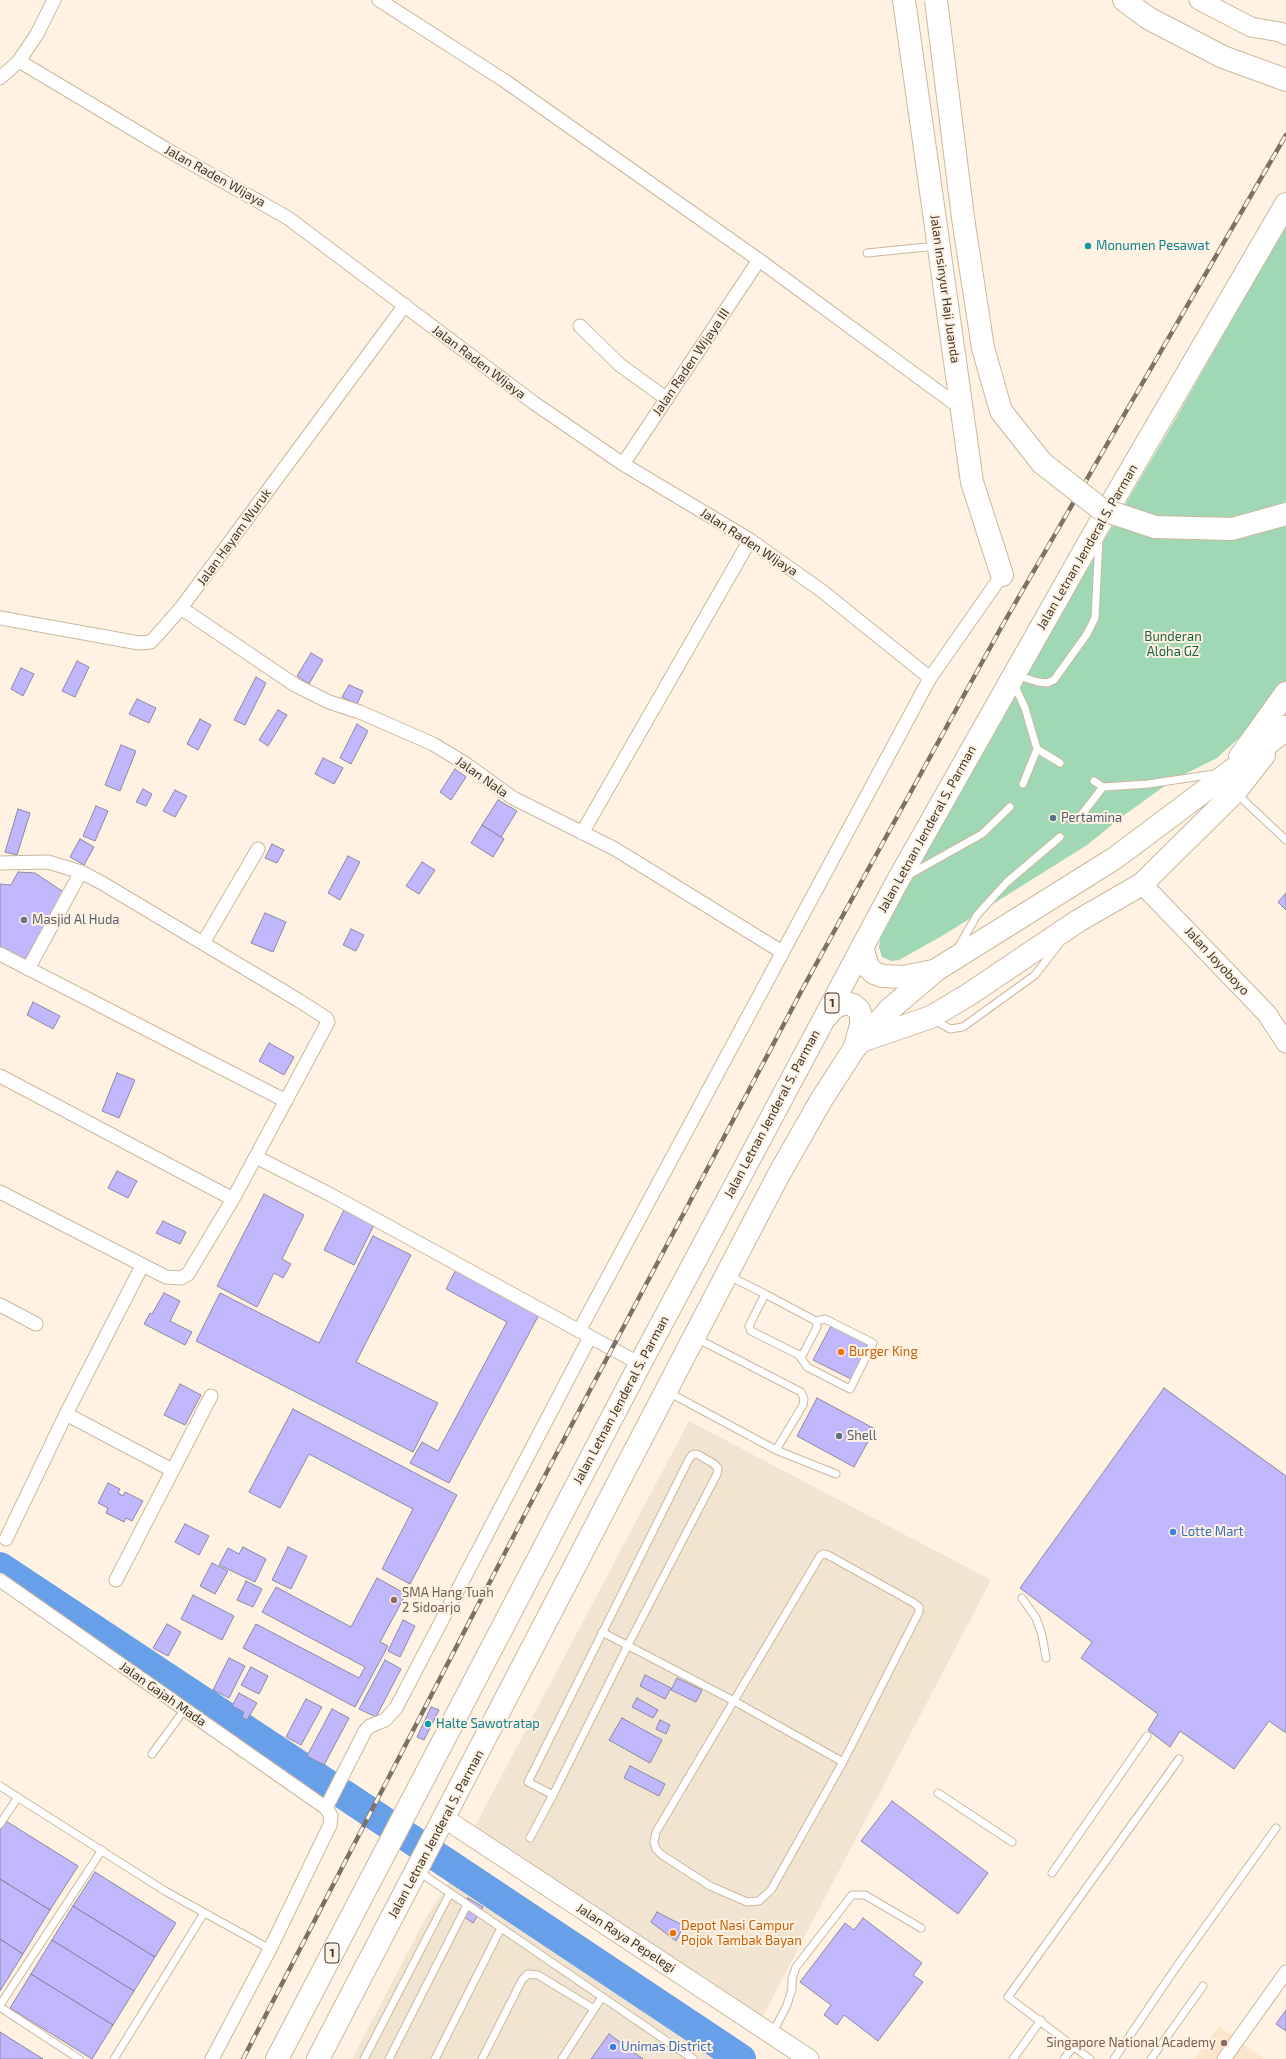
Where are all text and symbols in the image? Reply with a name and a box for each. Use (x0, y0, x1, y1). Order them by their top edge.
street label: Jalan Raden Wijaya (162, 142, 268, 210)
street label: Jalan Insinyur Haji Juanda (927, 214, 963, 364)
place label: Monumen Pesawat (1096, 238, 1210, 254)
marker: Monumen Pesawat (1083, 241, 1093, 251)
street label: Jalan Raden Wijaya III (649, 305, 733, 419)
street label: Jalan Raden Wijaya (429, 322, 529, 402)
street label: Jalan Letnan Jenderal S. Parman (1033, 461, 1141, 633)
street label: Jalan Hayam Wuruk (194, 486, 274, 588)
street label: Jalan Raden Wijaya (697, 505, 801, 579)
park label: Bunderan Aloha GZ (1144, 629, 1202, 660)
street label: Jalan Letnan Jenderal S. Parman (874, 743, 980, 915)
street label: Jalan Nala (453, 753, 511, 801)
place label: Pertamina (1061, 810, 1122, 826)
marker: Pertamina (1048, 813, 1058, 823)
place label: Masjid Al Huda (32, 912, 119, 928)
marker: Masjid Al Huda (19, 915, 29, 925)
street label: Jalan Joyoboyo (1181, 924, 1253, 998)
road number: 1 (825, 993, 839, 1013)
street label: Jalan Letnan Jenderal S. Parman (721, 1027, 823, 1201)
street label: Jalan Letnan Jenderal S. Parman (570, 1313, 672, 1487)
place label: Burger King (849, 1344, 918, 1360)
marker: Burger King (836, 1347, 846, 1357)
place label: Shell (847, 1428, 877, 1444)
marker: Shell (834, 1431, 844, 1441)
place label: Lotte Mart (1181, 1524, 1244, 1540)
marker: Lotte Mart (1168, 1527, 1178, 1537)
place label: SMA Hang Tuah 2 Sidoarjo (402, 1585, 494, 1616)
marker: SMA Hang Tuah 2 Sidoarjo (389, 1595, 399, 1605)
street label: Jalan Gajah Mada (117, 1658, 209, 1730)
place label: Halte Sawotratap (436, 1716, 540, 1732)
marker: Halte Sawotratap (423, 1719, 433, 1729)
street label: Jalan Letnan Jenderal S. Parman (385, 1747, 487, 1921)
street label: Jalan Raya Pepelegi (573, 1900, 679, 1976)
place label: Depot Nasi Campur Pojok Tambak Bayan (681, 1918, 802, 1949)
marker: Depot Nasi Campur Pojok Tambak Bayan (668, 1928, 678, 1938)
road number: 1 (325, 1943, 339, 1963)
place label: Singapore National Academy (1046, 2035, 1216, 2051)
marker: Singapore National Academy (1219, 2038, 1229, 2048)
place label: Unimas District (621, 2039, 712, 2055)
marker: Unimas District (608, 2042, 618, 2052)

